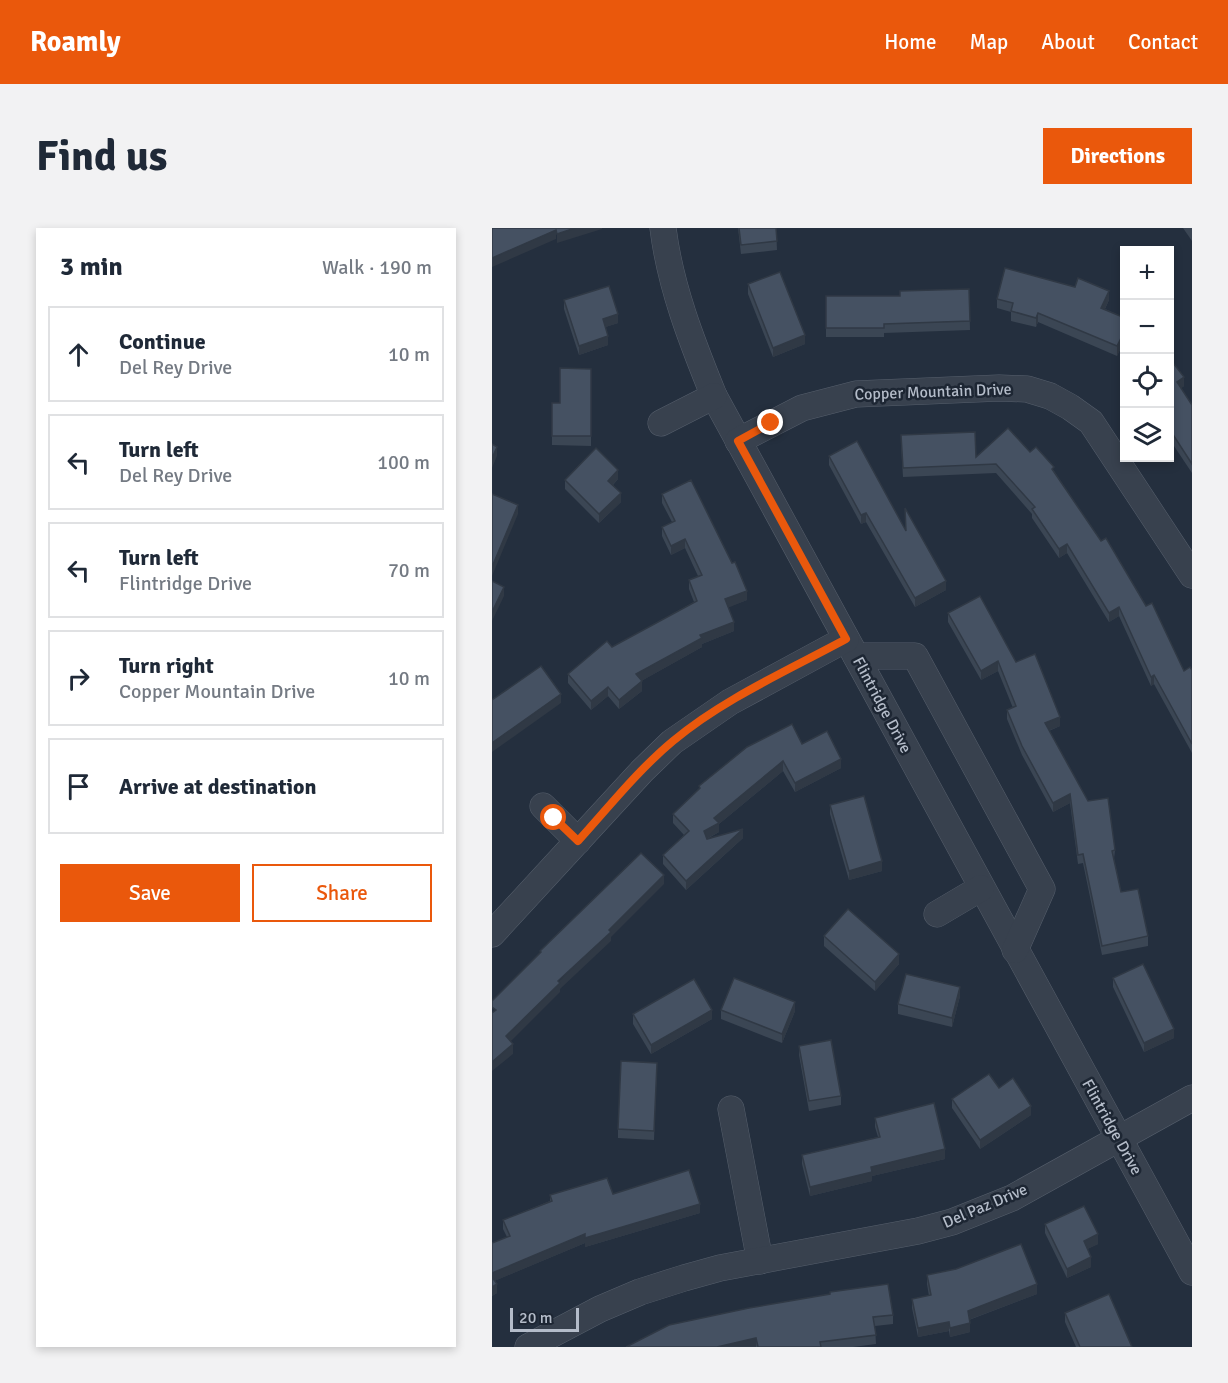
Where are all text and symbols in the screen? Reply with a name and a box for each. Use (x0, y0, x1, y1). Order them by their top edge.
text: Roamly (30, 25, 121, 59)
text: Home (884, 29, 937, 55)
text: Map (970, 29, 1008, 55)
text: About (1041, 29, 1095, 55)
text: Contact (1128, 29, 1198, 55)
button: Directions (1043, 128, 1192, 184)
text: Find us (36, 131, 167, 182)
map controls (1120, 246, 1174, 462)
button: + (1120, 246, 1174, 300)
text: 3 min (60, 251, 123, 283)
text: Walk · 190 m (322, 255, 432, 280)
button: − (1120, 300, 1174, 354)
text: Continue (119, 328, 206, 355)
icon: ahead (62, 338, 95, 371)
text: 10 m (388, 342, 430, 367)
button: locate (1120, 354, 1174, 408)
text: Del Rey Drive (119, 355, 232, 380)
street label: Copper Mountain Drive (854, 379, 1012, 405)
button: layers (1120, 408, 1174, 462)
route end (757, 409, 783, 435)
text: Turn left (119, 436, 199, 463)
icon: left (62, 446, 95, 479)
text: 100 m (377, 450, 430, 475)
text: Del Rey Drive (119, 463, 232, 488)
text: Turn left (119, 544, 199, 571)
icon: left (62, 554, 95, 587)
text: 70 m (388, 558, 430, 583)
text: Flintridge Drive (119, 571, 252, 596)
text: Turn right (119, 652, 214, 679)
street label: Flintridge Drive (848, 653, 916, 757)
icon: right (62, 662, 95, 695)
text: 10 m (388, 666, 430, 691)
text: Copper Mountain Drive (119, 679, 315, 704)
icon: arrive (62, 770, 95, 803)
text: Arrive at destination (119, 773, 316, 800)
route start (540, 804, 566, 830)
button: Save (60, 864, 240, 922)
button: Share (252, 864, 432, 922)
street label: Flintridge Drive (1077, 1076, 1147, 1178)
street label: Del Paz Drive (940, 1179, 1030, 1233)
scale bar (510, 1305, 579, 1332)
text: 20 m (519, 1308, 553, 1328)

